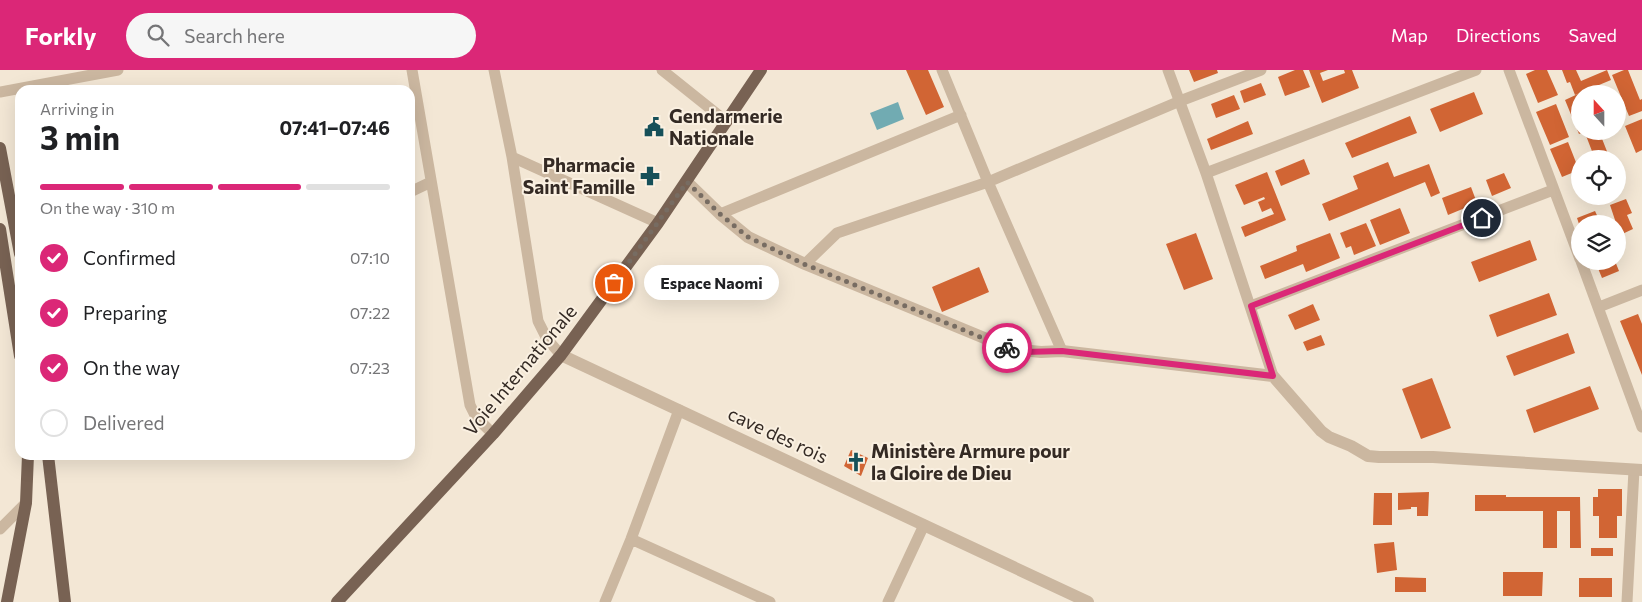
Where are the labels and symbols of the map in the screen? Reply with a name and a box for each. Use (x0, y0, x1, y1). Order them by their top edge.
north arrow (1571, 85, 1626, 140)
place label: Gendarmerie Nationale (669, 104, 783, 149)
public building icon: Gendarmerie Nationale (643, 116, 665, 138)
place label: Pharmacie Saint Famille (523, 153, 635, 198)
pharmacy icon: Pharmacie Saint Famille (639, 165, 661, 187)
pin (1461, 197, 1503, 239)
pin (593, 262, 635, 304)
callout: Espace Naomi (644, 266, 779, 300)
street label: Voie Internationale (458, 300, 581, 440)
courier (982, 323, 1032, 373)
street label: cave des rois (725, 401, 832, 468)
place label: Ministère Armure pour la Gloire de Dieu (871, 439, 1070, 484)
church icon: Ministère Armure pour la Gloire de Dieu (845, 451, 867, 473)

